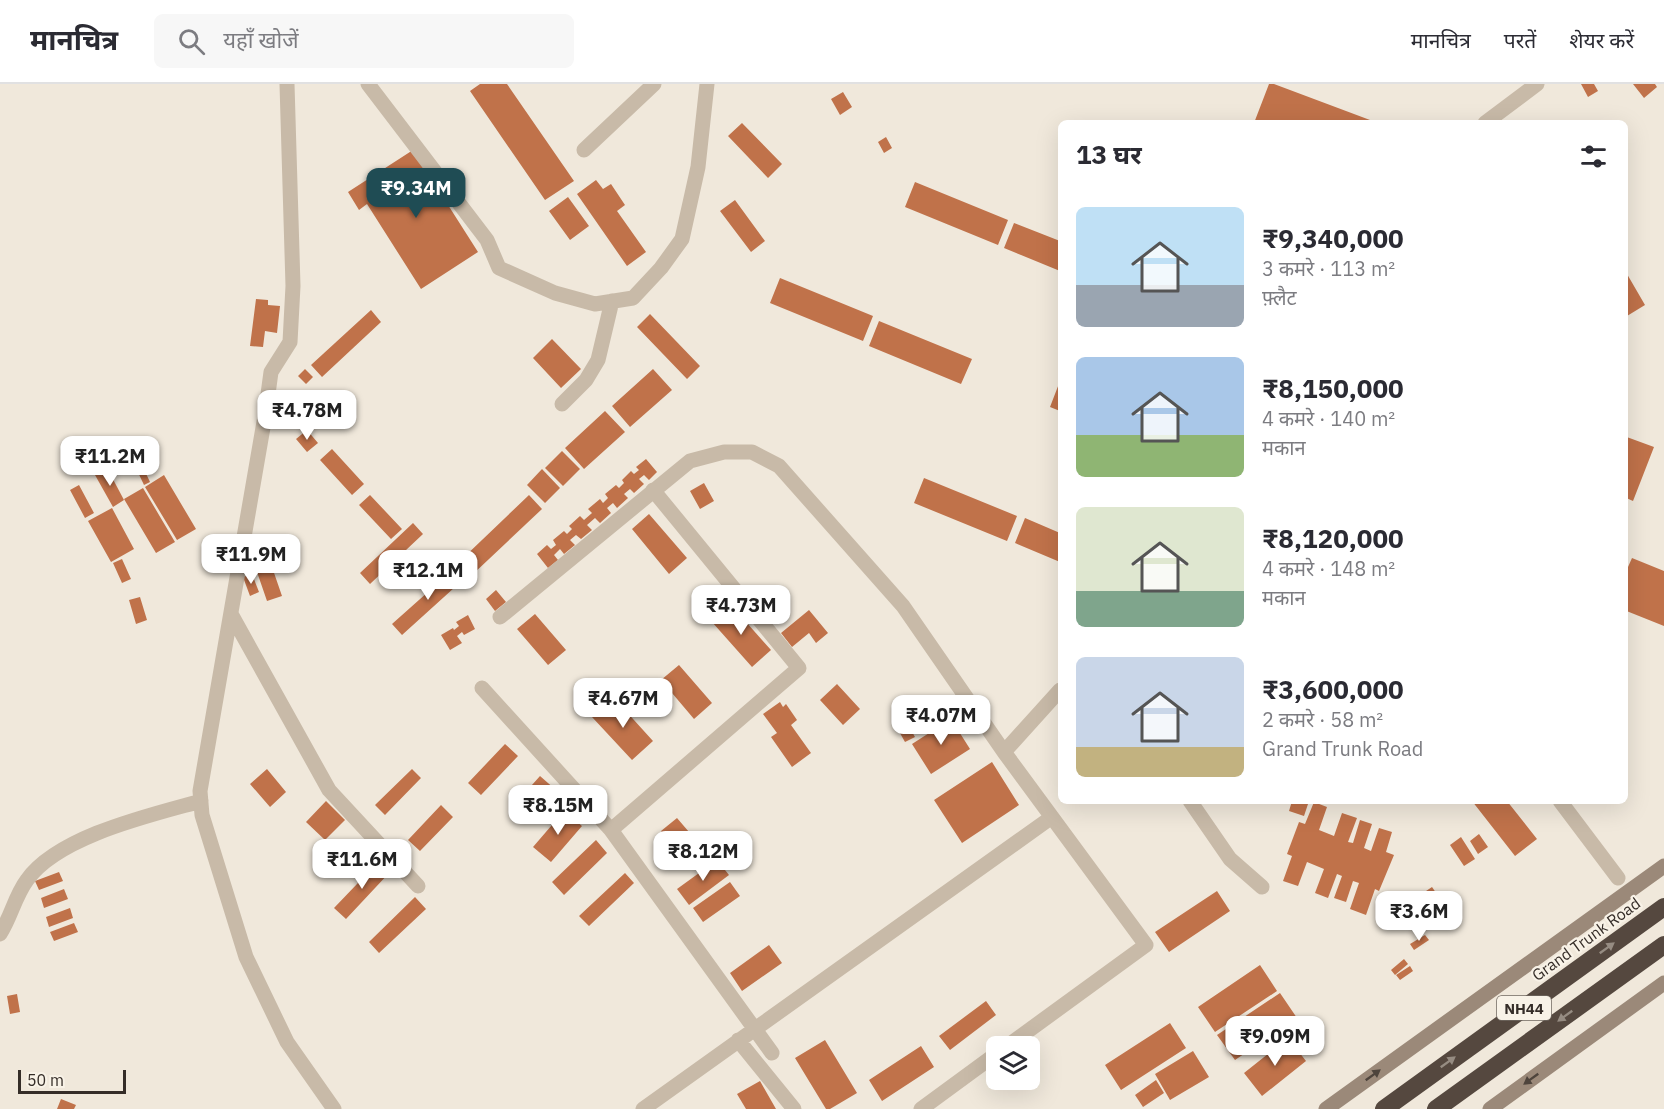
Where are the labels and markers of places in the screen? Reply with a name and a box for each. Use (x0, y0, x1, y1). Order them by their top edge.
pin: ₹9.34M (367, 168, 465, 219)
pin: ₹4.78M (258, 390, 356, 441)
pin: ₹11.2M (61, 436, 159, 487)
pin: ₹11.9M (202, 534, 300, 585)
pin: ₹12.1M (379, 550, 477, 601)
pin: ₹4.73M (692, 585, 790, 636)
pin: ₹4.67M (574, 678, 672, 729)
pin: ₹4.07M (892, 695, 990, 746)
pin: ₹8.15M (509, 785, 607, 836)
pin: ₹8.12M (654, 831, 752, 882)
pin: ₹11.6M (313, 839, 411, 890)
pin: ₹3.6M (1377, 891, 1461, 942)
pin: ₹9.09M (1226, 1016, 1324, 1067)

